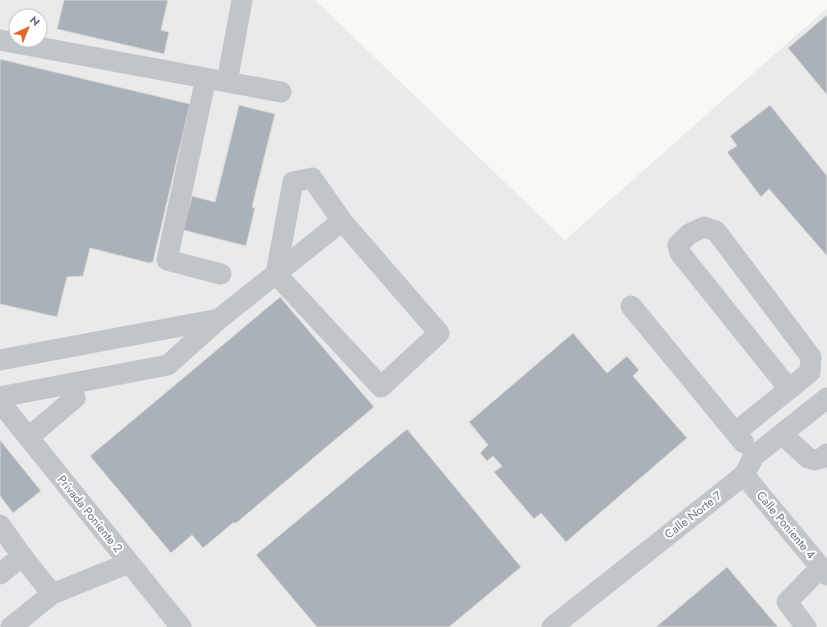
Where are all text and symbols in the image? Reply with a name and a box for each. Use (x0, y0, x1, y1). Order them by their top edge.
north arrow (8, 8, 48, 48)
text: N (26, 12, 44, 30)
street label: Privada Poniente 2 (53, 471, 127, 557)
street label: Calle Norte 7 (661, 486, 726, 543)
street label: Calle Poniente 4 (752, 487, 820, 563)

